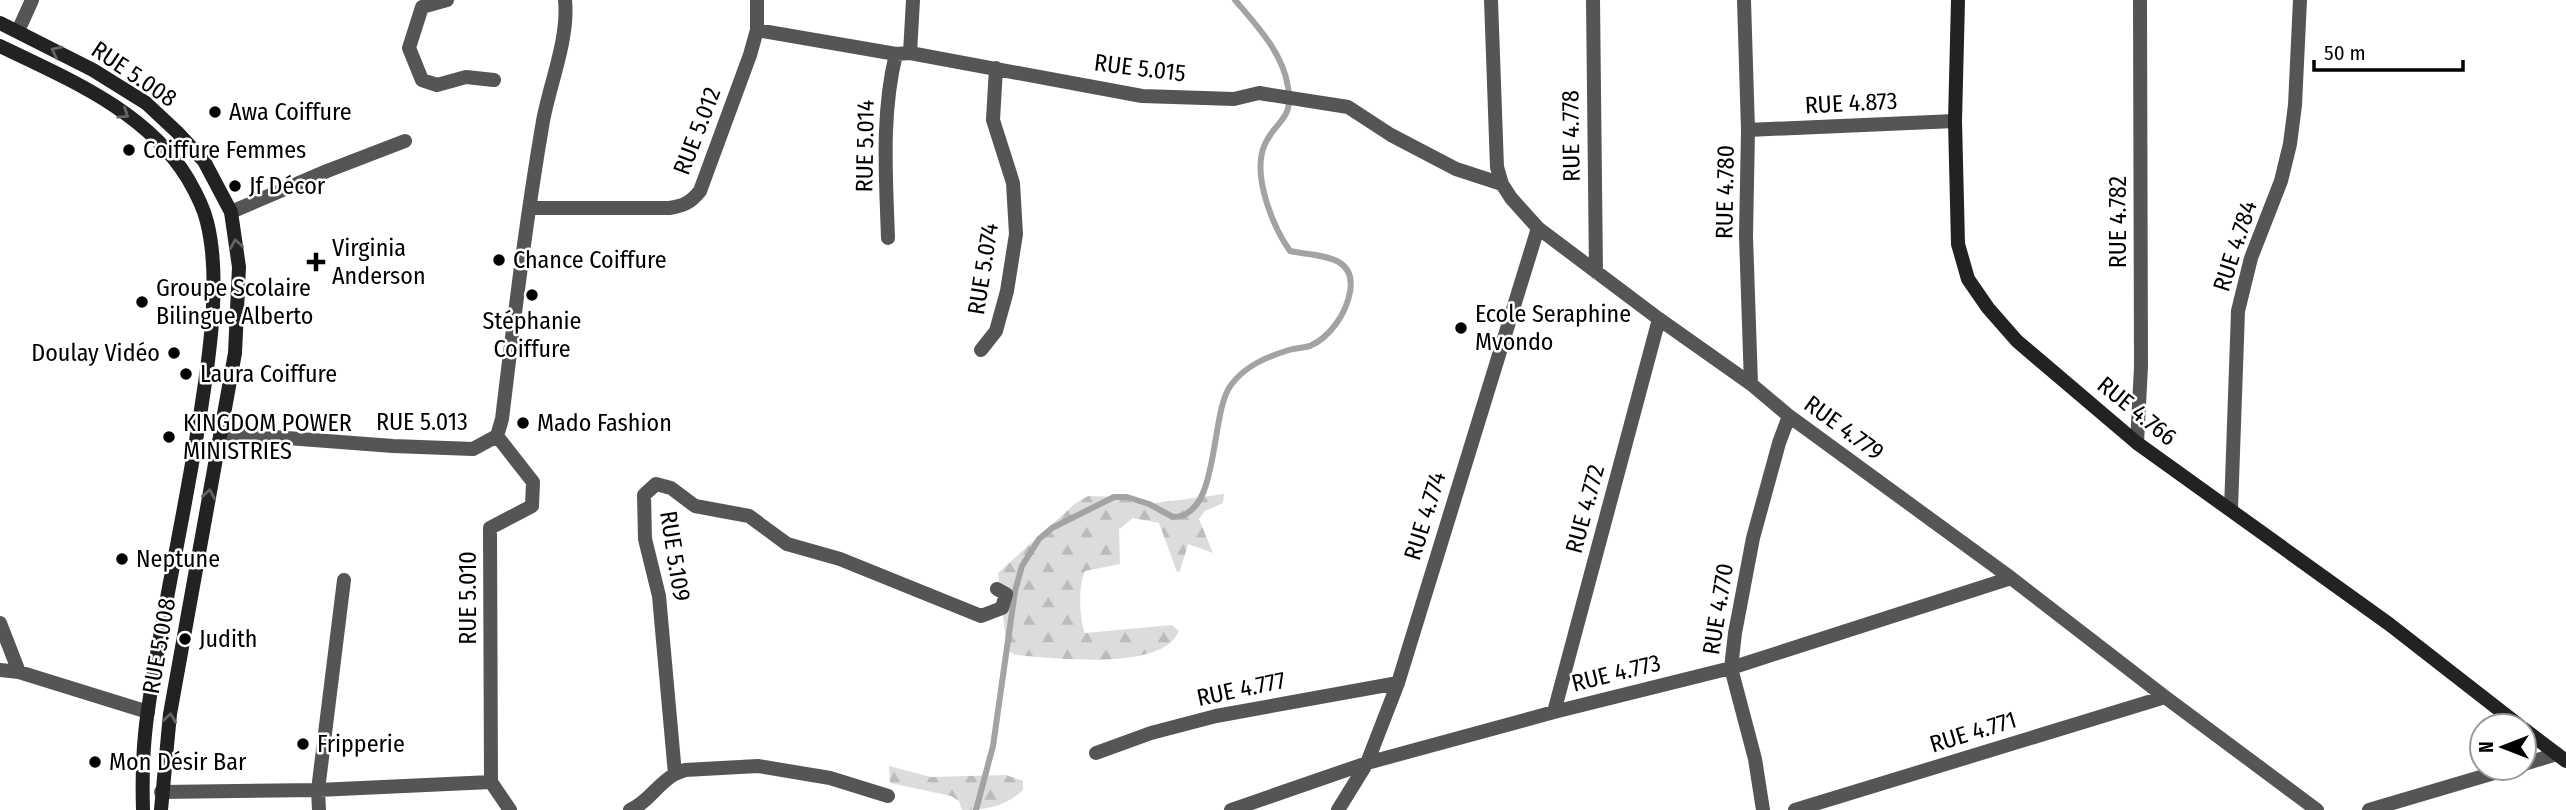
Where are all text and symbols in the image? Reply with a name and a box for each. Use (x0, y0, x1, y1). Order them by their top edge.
scale bar (2314, 28, 2463, 72)
street label: RUE 5.008 (86, 35, 182, 113)
text: 50 m (2324, 40, 2366, 66)
one-way arrow (51, 46, 63, 59)
street label: RUE 5.015 (1093, 48, 1187, 88)
street label: RUE 5.012 (668, 83, 726, 179)
street label: RUE 4.873 (1804, 87, 1898, 119)
street label: RUE 4.778 (1556, 90, 1586, 182)
place label: Awa Coiffure (229, 98, 352, 126)
street label: RUE 5.014 (850, 99, 880, 193)
marker: Awa Coiffure (207, 104, 223, 120)
one-way arrow (116, 105, 129, 118)
place label: Coiffure Femmes (143, 136, 306, 164)
marker: Coiffure Femmes (121, 142, 137, 158)
street label: RUE 4.780 (1710, 145, 1740, 239)
place label: Jf Décor (249, 172, 326, 200)
street label: RUE 4.782 (2104, 176, 2132, 268)
marker: Jf Décor (227, 178, 243, 194)
street label: RUE 4.784 (2207, 197, 2263, 295)
street label: RUE 5.074 (962, 221, 1004, 317)
place label: Virginia Anderson (332, 234, 426, 290)
one-way arrow (229, 238, 244, 250)
place label: Chance Coiffure (513, 246, 667, 274)
marker: Virginia Anderson (306, 252, 326, 272)
marker: Chance Coiffure (491, 252, 507, 268)
place label: Groupe Scolaire Bilingue Alberto (156, 274, 313, 330)
marker: Stéphanie Coiffure (524, 287, 540, 303)
marker: Groupe Scolaire Bilingue Alberto (134, 294, 150, 310)
place label: Ecole Seraphine Mvondo (1475, 300, 1631, 356)
place label: Stéphanie Coiffure (483, 307, 581, 363)
marker: Ecole Seraphine Mvondo (1453, 320, 1469, 336)
place label: Doulay Vidéo (31, 339, 160, 367)
marker: Doulay Vidéo (166, 345, 182, 361)
place label: Laura Coiffure (200, 360, 337, 388)
marker: Laura Coiffure (178, 366, 194, 382)
street label: RUE 4.766 (2092, 371, 2182, 451)
street label: RUE 4.779 (1799, 390, 1889, 466)
street label: RUE 5.013 (376, 408, 468, 436)
place label: KINGDOM POWER MINISTRIES (183, 409, 352, 465)
place label: Mado Fashion (537, 409, 672, 437)
marker: Mado Fashion (515, 415, 531, 431)
marker: KINGDOM POWER MINISTRIES (161, 429, 177, 445)
street label: RUE 4.772 (1560, 462, 1610, 556)
street label: RUE 4.774 (1398, 468, 1452, 564)
one-way arrow (201, 488, 216, 500)
street label: RUE 5.109 (654, 509, 696, 603)
place label: Neptune (136, 545, 220, 573)
marker: Neptune (114, 551, 130, 567)
street label: RUE 5.010 (454, 551, 482, 645)
street label: RUE 4.770 (1697, 561, 1739, 657)
street label: RUE 5.008 (137, 596, 181, 696)
place label: Judith (199, 625, 258, 653)
marker: Judith (177, 631, 193, 647)
street label: RUE 4.773 (1569, 648, 1663, 698)
street label: RUE 4.777 (1194, 666, 1288, 712)
street label: RUE 4.771 (1926, 706, 2020, 758)
one-way arrow (162, 712, 177, 724)
north arrow (2468, 712, 2538, 782)
place label: Fripperie (317, 730, 405, 758)
marker: Fripperie (295, 736, 311, 752)
text: N (2475, 741, 2498, 753)
place label: Mon Désir Bar (109, 748, 247, 776)
marker: Mon Désir Bar (87, 754, 103, 770)

